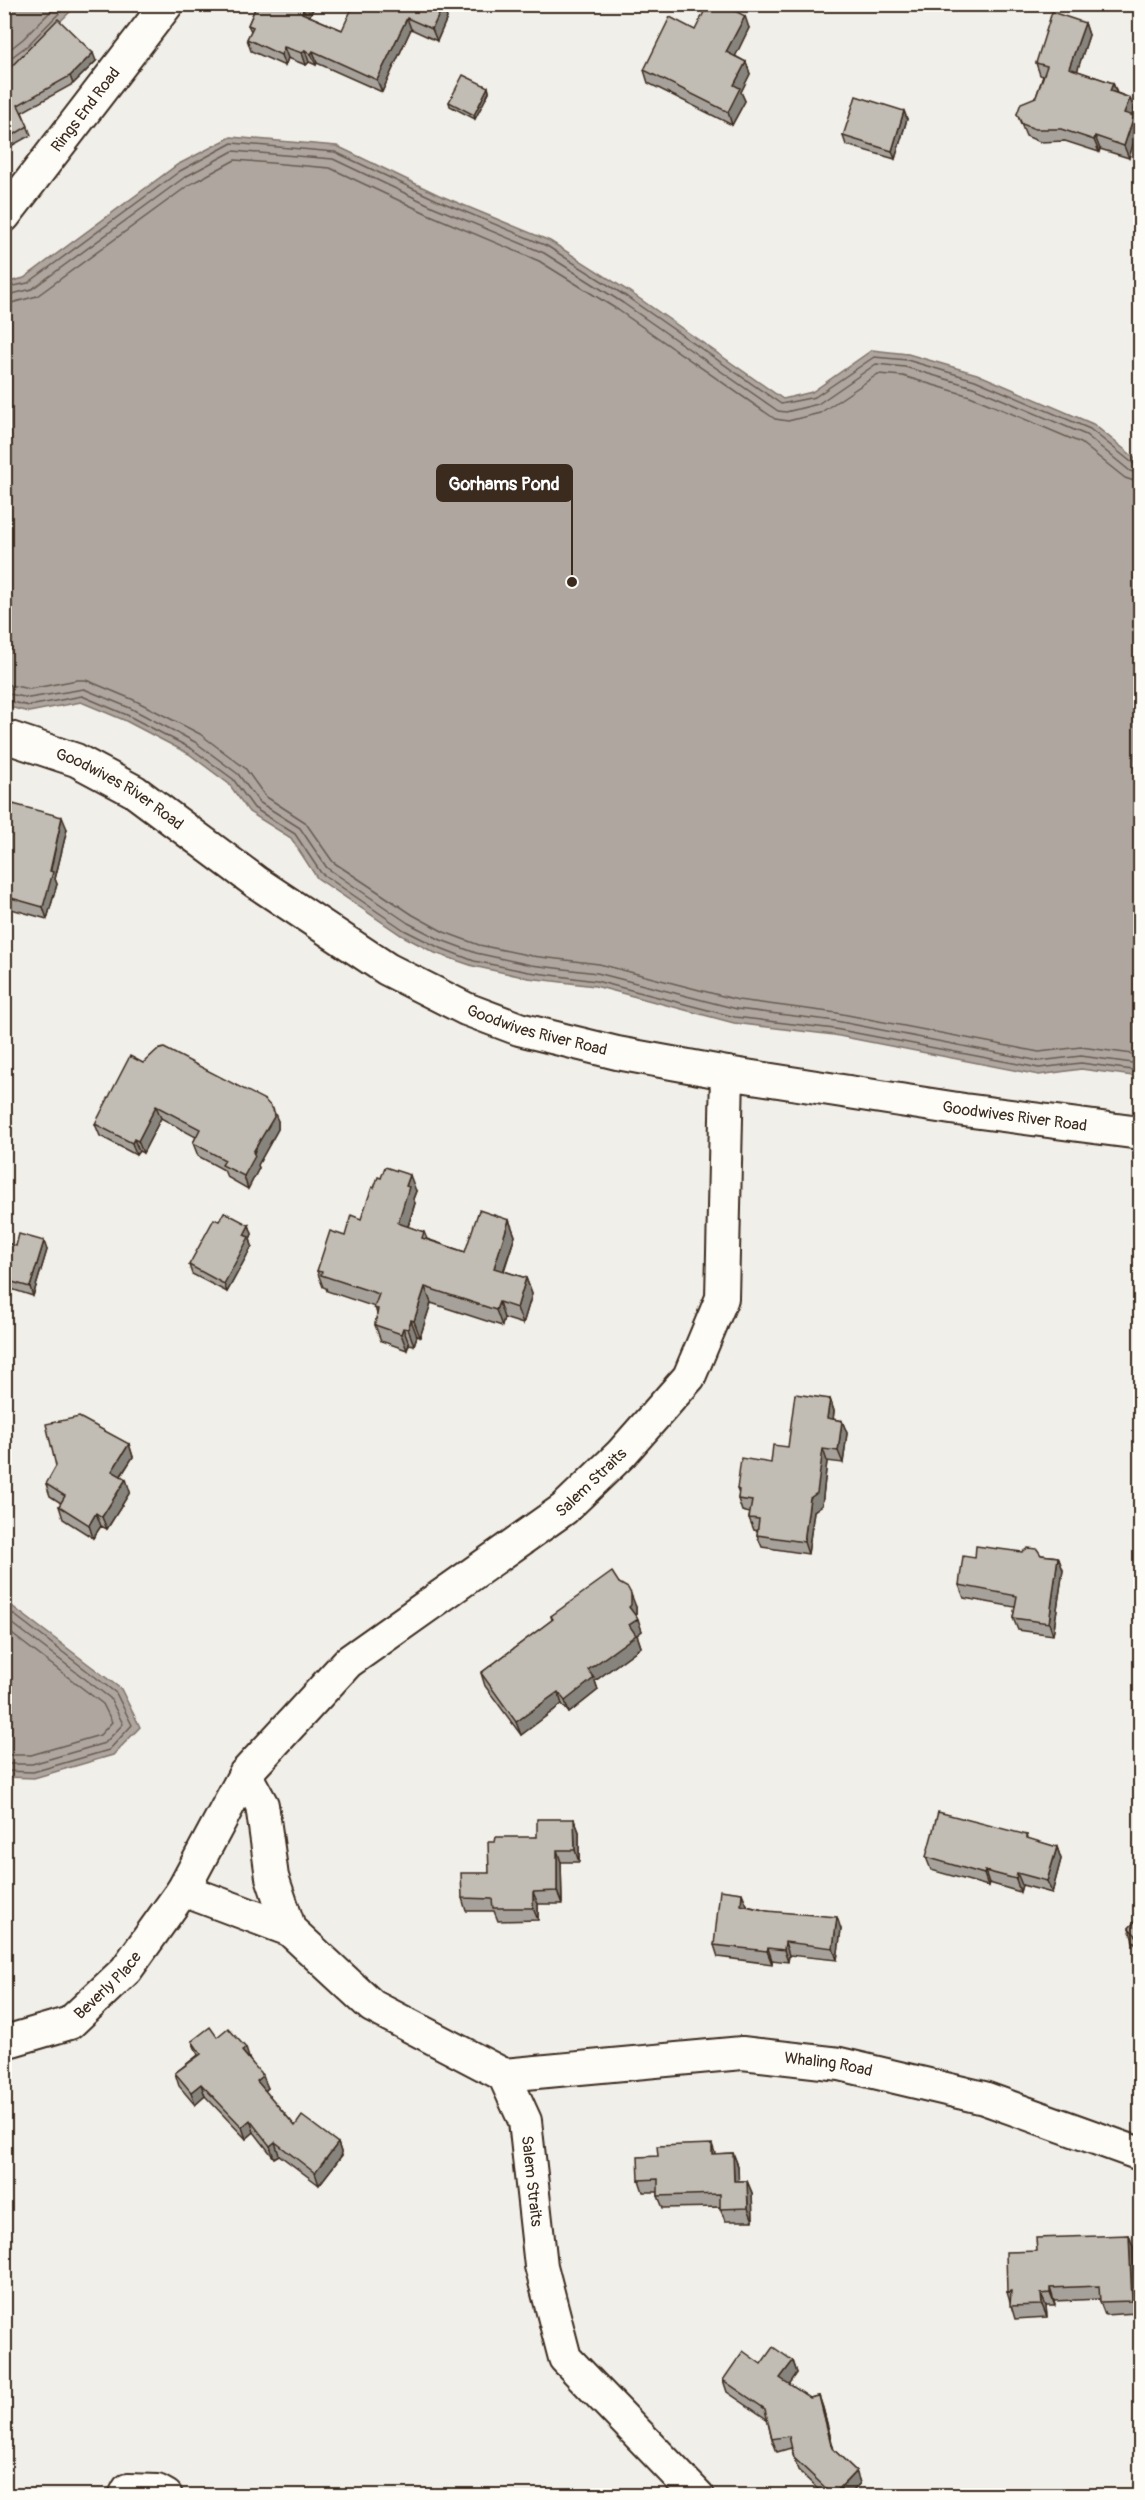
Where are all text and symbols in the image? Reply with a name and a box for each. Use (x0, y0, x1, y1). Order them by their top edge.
street label: Rings End Road (47, 63, 125, 156)
callout: Gorhams Pond (437, 465, 572, 501)
text: Gorhams Pond (449, 473, 560, 496)
street label: Goodwives River Road (53, 744, 187, 834)
street label: Goodwives River Road (464, 1000, 609, 1060)
street label: Goodwives River Road (941, 1097, 1088, 1136)
street label: Salem Straits (552, 1444, 631, 1522)
street label: Beverly Place (70, 1947, 146, 2024)
street label: Whaling Road (783, 2048, 874, 2081)
street label: Salem Straits (517, 2135, 547, 2228)

